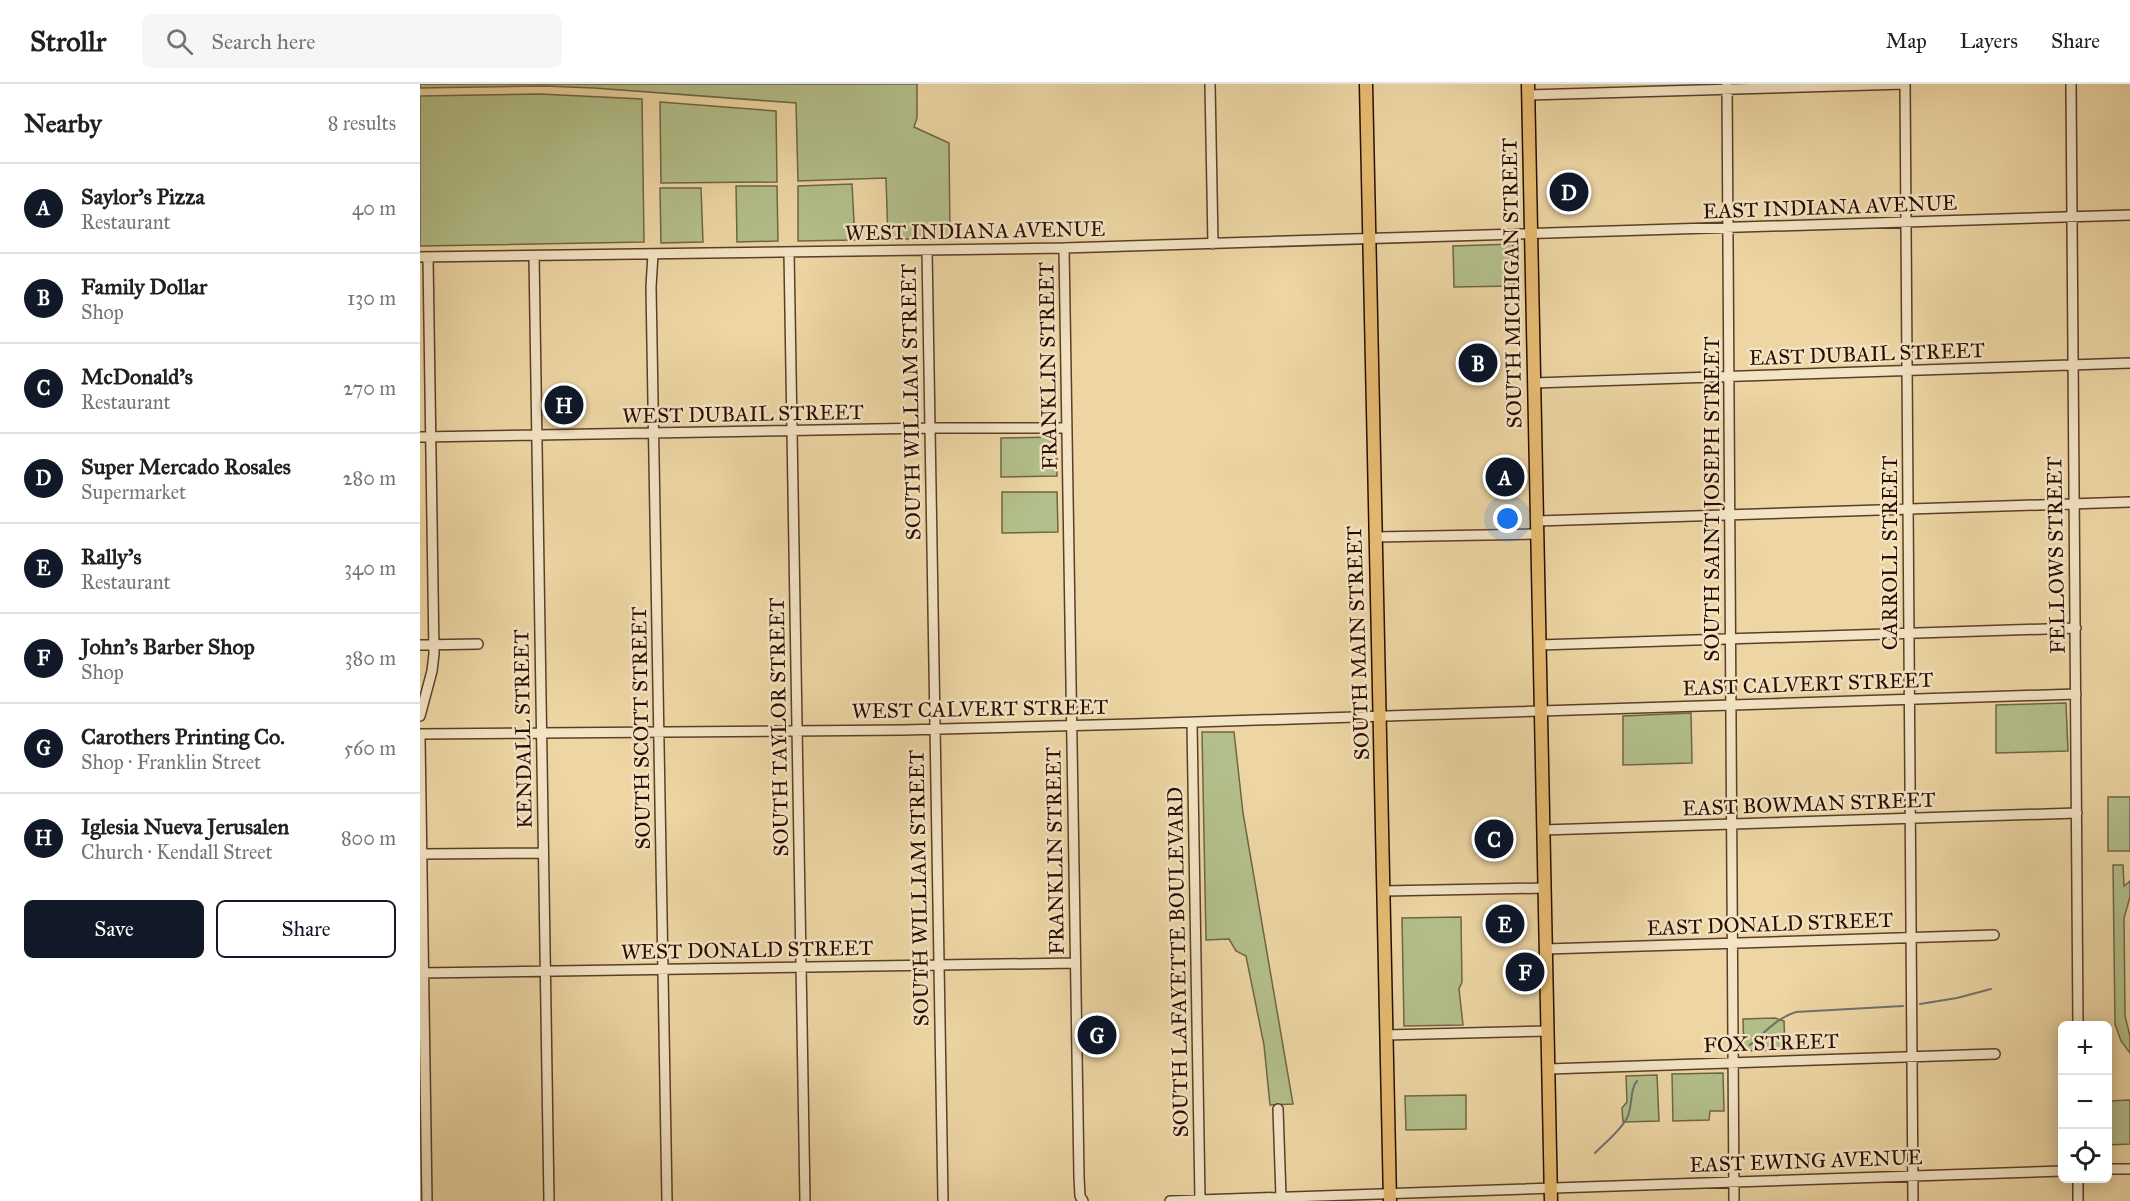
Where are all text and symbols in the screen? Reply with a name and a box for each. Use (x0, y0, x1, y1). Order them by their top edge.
search box (142, 14, 562, 68)
text: Strollr (30, 24, 106, 59)
icon: search (163, 25, 196, 58)
text: Search here (211, 28, 315, 55)
text: Map (1886, 28, 1927, 54)
text: Layers (1960, 28, 2018, 54)
text: Share (2051, 28, 2100, 54)
text: Nearby (24, 107, 102, 139)
text: 8 results (328, 111, 396, 135)
street label: SOUTH MICHIGAN STREET (1496, 137, 1528, 429)
pin: D (1550, 170, 1588, 214)
text: Saylor's Pizza (81, 183, 205, 210)
street label: EAST INDIANA AVENUE (1702, 190, 1958, 224)
text: A (37, 196, 50, 220)
text: 40 m (352, 196, 396, 220)
text: Restaurant (81, 210, 171, 234)
street label: WEST INDIANA AVENUE (845, 216, 1105, 246)
street label: FRANKLIN STREET (1033, 262, 1063, 470)
street label: SOUTH WILLIAM STREET (896, 264, 926, 540)
text: Family Dollar (81, 273, 207, 300)
text: B (37, 286, 50, 310)
text: 130 m (347, 286, 396, 310)
text: Shop (81, 300, 124, 324)
street label: SOUTH SAINT JOSEPH STREET (1699, 336, 1725, 662)
street label: EAST DUBAIL STREET (1749, 337, 1985, 371)
pin: B (1458, 340, 1498, 386)
text: McDonald's (81, 363, 193, 390)
text: C (37, 376, 50, 400)
text: 270 m (343, 376, 396, 400)
pin: H (544, 382, 584, 428)
text: Restaurant (81, 390, 171, 414)
street label: WEST DUBAIL STREET (622, 399, 864, 429)
text: Super Mercado Rosales (81, 453, 291, 480)
pin: A (1486, 454, 1524, 500)
street label: CARROLL STREET (1877, 456, 1903, 650)
street label: FELLOWS STREET (2041, 456, 2071, 654)
text: D (36, 466, 51, 490)
text: 280 m (343, 466, 396, 490)
text: Supermarket (81, 480, 186, 504)
your location (1493, 504, 1522, 533)
street label: SOUTH MAIN STREET (1341, 525, 1375, 761)
text: Rally's (81, 543, 141, 570)
text: E (36, 556, 51, 580)
text: 340 m (344, 556, 396, 580)
text: Restaurant (81, 570, 171, 594)
street label: SOUTH TAYLOR STREET (764, 597, 794, 857)
street label: SOUTH SCOTT STREET (626, 606, 656, 850)
street label: KENDALL STREET (508, 629, 538, 829)
text: John's Barber Shop (81, 633, 255, 660)
text: F (37, 646, 50, 670)
text: 380 m (345, 646, 396, 670)
text: Shop (81, 660, 124, 684)
street label: EAST CALVERT STREET (1682, 667, 1934, 701)
street label: WEST CALVERT STREET (851, 694, 1109, 724)
text: Carothers Printing Co. (81, 723, 285, 750)
text: G (36, 736, 51, 760)
text: 560 m (344, 736, 396, 760)
street label: FRANKLIN STREET (1040, 747, 1070, 955)
text: Shop · Franklin Street (81, 750, 261, 774)
street label: SOUTH WILLIAM STREET (904, 750, 934, 1026)
street label: SOUTH LAFAYETTE BOULEVARD (1162, 786, 1194, 1138)
street label: EAST BOWMAN STREET (1682, 787, 1936, 821)
text: Iglesia Nueva Jerusalen (81, 813, 289, 840)
pin: C (1474, 816, 1514, 861)
text: H (35, 826, 52, 850)
text: 800 m (341, 826, 396, 850)
text: Church · Kendall Street (81, 840, 273, 864)
button: Save (24, 900, 204, 958)
button: Share (216, 900, 396, 958)
pin: E (1486, 902, 1524, 946)
street label: EAST DONALD STREET (1646, 907, 1894, 941)
street label: WEST DONALD STREET (621, 935, 873, 965)
pin: F (1506, 950, 1544, 994)
pin: G (1078, 1012, 1116, 1058)
map controls (2058, 1021, 2112, 1183)
button: + (2058, 1021, 2112, 1075)
street label: FOX STREET (1703, 1028, 1839, 1058)
button: − (2058, 1075, 2112, 1129)
button: locate (2058, 1129, 2112, 1183)
street label: EAST EWING AVENUE (1689, 1144, 1923, 1178)

